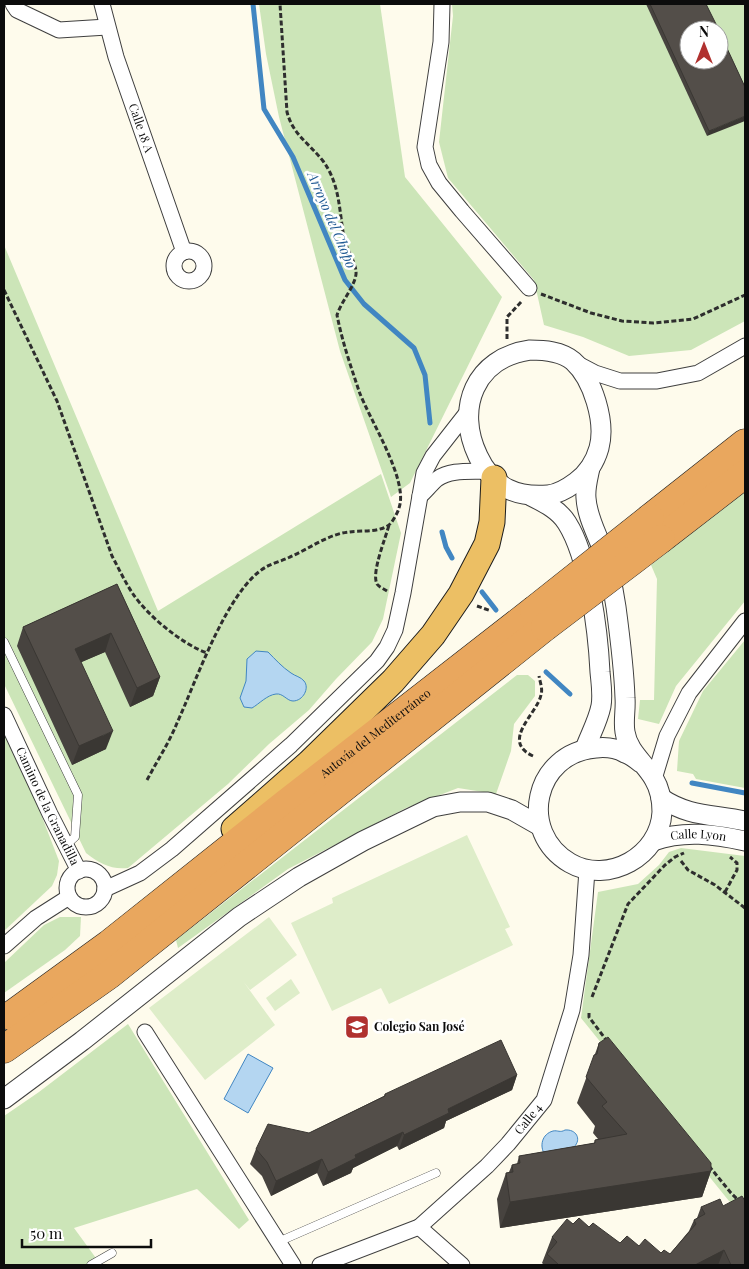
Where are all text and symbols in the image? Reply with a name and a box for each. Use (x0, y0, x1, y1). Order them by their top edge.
north arrow (679, 20, 729, 70)
text: N (699, 22, 709, 41)
street label: Calle 18 A (126, 101, 158, 155)
water label: Arroyo del Chopo (303, 167, 361, 271)
street label: Autovía del Mediterráneo (315, 684, 434, 782)
street label: Camino de la Granadilla (13, 744, 84, 868)
street label: Calle Lyon (669, 825, 728, 844)
school or university icon: Colegio San José (344, 1014, 370, 1040)
place label: Colegio San José (374, 1018, 465, 1034)
street label: Calle 4 (510, 1100, 545, 1137)
scale bar (22, 1216, 151, 1248)
text: 50 m (30, 1223, 63, 1243)

